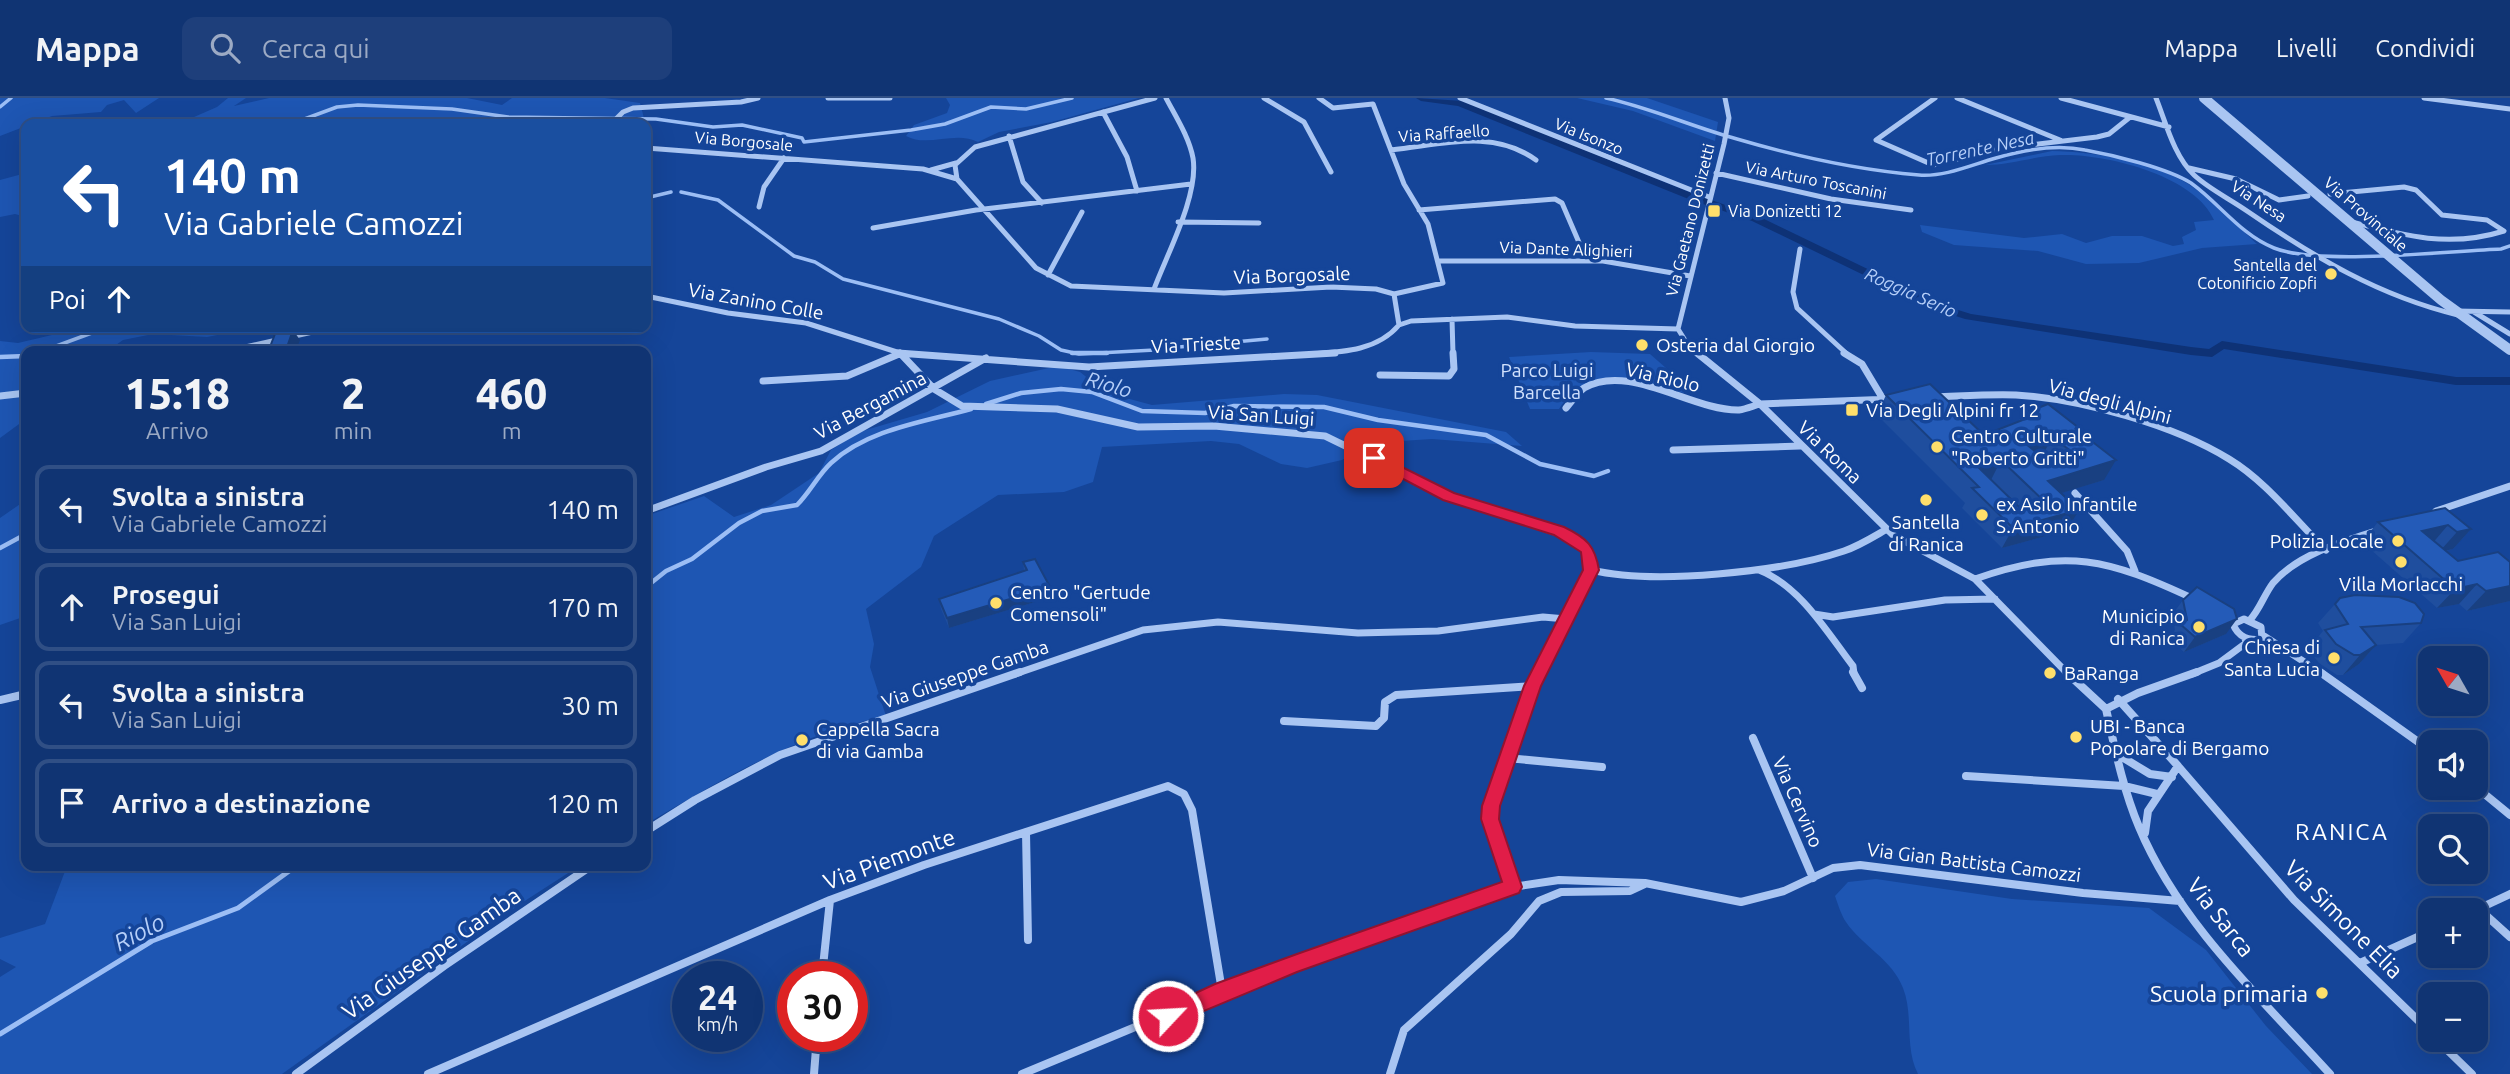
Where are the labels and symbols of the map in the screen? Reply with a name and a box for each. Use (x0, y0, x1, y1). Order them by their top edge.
street label: Via Isonzo (1552, 114, 1626, 158)
street label: Via Raffaello (1398, 121, 1490, 145)
water label: Torrente Nesa (1924, 127, 2036, 169)
street label: Via Borgosale (694, 128, 794, 154)
street label: Via Gaetano Donizetti (1662, 142, 1718, 298)
street label: Via Arturo Toscanini (1744, 157, 1888, 203)
street label: Via Provinciale (2321, 173, 2411, 255)
street label: Via Nesa (2228, 177, 2290, 225)
place label: Via Donizetti 12 (1728, 202, 1842, 220)
marker: Via Donizetti 12 (1706, 203, 1722, 219)
street label: Via Dante Alighieri (1499, 238, 1633, 260)
place label: Santella del Cotonificio Zopfi (2197, 256, 2317, 292)
street label: Via Borgosale (1233, 262, 1351, 288)
water label: Roggia Serio (1862, 263, 1960, 321)
marker: Santella del Cotonificio Zopfi (2323, 266, 2339, 282)
street label: Via Zanino Colle (687, 278, 825, 324)
street label: Via Trieste (1151, 331, 1241, 357)
place label: Osteria dal Giorgio (1656, 334, 1815, 356)
marker: Osteria dal Giorgio (1634, 337, 1650, 353)
street label: Via Riolo (1624, 358, 1702, 396)
park label: Parco Luigi Barcella (1500, 359, 1594, 403)
street label: Via Bergamina (810, 366, 930, 444)
water label: Riolo (1083, 366, 1135, 402)
street label: Via degli Alpini (2046, 374, 2174, 428)
place label: Via Degli Alpini fr 12 (1866, 399, 2039, 421)
street label: Via San Luigi (1207, 400, 1315, 430)
marker: Via Degli Alpini fr 12 (1844, 402, 1860, 418)
street label: Via Roma (1793, 416, 1867, 488)
place label: Centro Culturale "Roberto Gritti" (1951, 425, 2092, 469)
pin (1344, 428, 1404, 488)
marker: Centro Culturale "Roberto Gritti" (1929, 439, 1945, 455)
marker: Santella di Ranica (1918, 492, 1934, 508)
place label: ex Asilo Infantile S.Antonio (1996, 493, 2137, 537)
marker: ex Asilo Infantile S.Antonio (1974, 507, 1990, 523)
place label: Santella di Ranica (1888, 511, 1964, 555)
place label: Polizia Locale (2270, 530, 2384, 552)
marker: Polizia Locale (2390, 533, 2406, 549)
marker: Villa Morlacchi (2393, 554, 2409, 570)
place label: Villa Morlacchi (2339, 573, 2463, 595)
place label: Centro "Gertude Comensoli" (1010, 581, 1151, 625)
marker: Centro "Gertude Comensoli" (988, 595, 1004, 611)
place label: Municipio di Ranica (2102, 605, 2185, 649)
marker: Municipio di Ranica (2191, 619, 2207, 635)
street label: Via Giuseppe Gamba (879, 635, 1051, 713)
place label: Chiesa di Santa Lucia (2224, 636, 2320, 680)
north arrow (2418, 646, 2488, 716)
marker: Chiesa di Santa Lucia (2326, 650, 2342, 666)
place label: BaRanga (2064, 662, 2139, 684)
marker: BaRanga (2042, 665, 2058, 681)
place label: UBI - Banca Popolare di Bergamo (2090, 715, 2269, 759)
place label: Cappella Sacra di via Gamba (816, 718, 940, 762)
marker: UBI - Banca Popolare di Bergamo (2068, 729, 2084, 745)
marker: Cappella Sacra di via Gamba (794, 732, 810, 748)
street label: Via Cervino (1768, 753, 1828, 851)
district label: RANICA (2295, 819, 2389, 844)
street label: Via Piemonte (820, 824, 958, 894)
street label: Via Gian Battista Camozzi (1866, 838, 2082, 886)
street label: Via Simone Elia (2280, 855, 2408, 983)
street label: Via Sarca (2183, 873, 2259, 961)
street label: Via Giuseppe Gamba (337, 882, 525, 1024)
water label: Riolo (109, 908, 169, 956)
speed limit sign: 30 (777, 961, 868, 1052)
position arrow (1131, 979, 1205, 1053)
place label: Scuola primaria (2150, 981, 2308, 1006)
marker: Scuola primaria (2314, 985, 2330, 1001)

